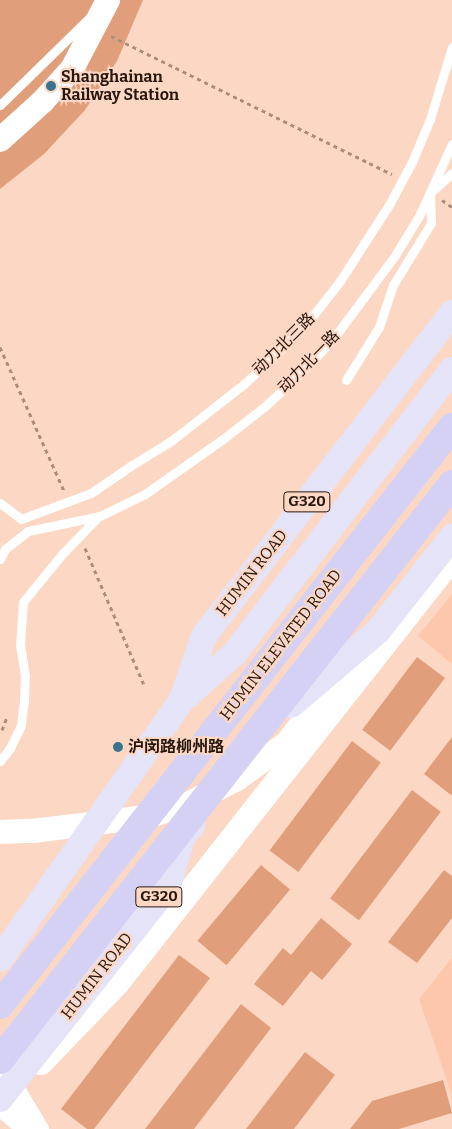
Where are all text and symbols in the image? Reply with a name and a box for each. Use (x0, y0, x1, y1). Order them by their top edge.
place label: Shanghainan Railway Station (61, 67, 179, 105)
marker: Shanghainan Railway Station (45, 80, 57, 92)
street label: 动力北三路 (249, 309, 319, 379)
street label: 动力北一路 (274, 327, 344, 397)
road number: G320 (283, 490, 331, 514)
street label: HUMIN ROAD (212, 526, 292, 620)
street label: HUMIN ELEVATED ROAD (216, 566, 346, 724)
place label: 沪闵路柳州路 (128, 737, 224, 757)
marker: 沪闵路柳州路 (112, 741, 124, 753)
road number: G320 (135, 884, 183, 910)
street label: HUMIN ROAD (57, 929, 137, 1023)

